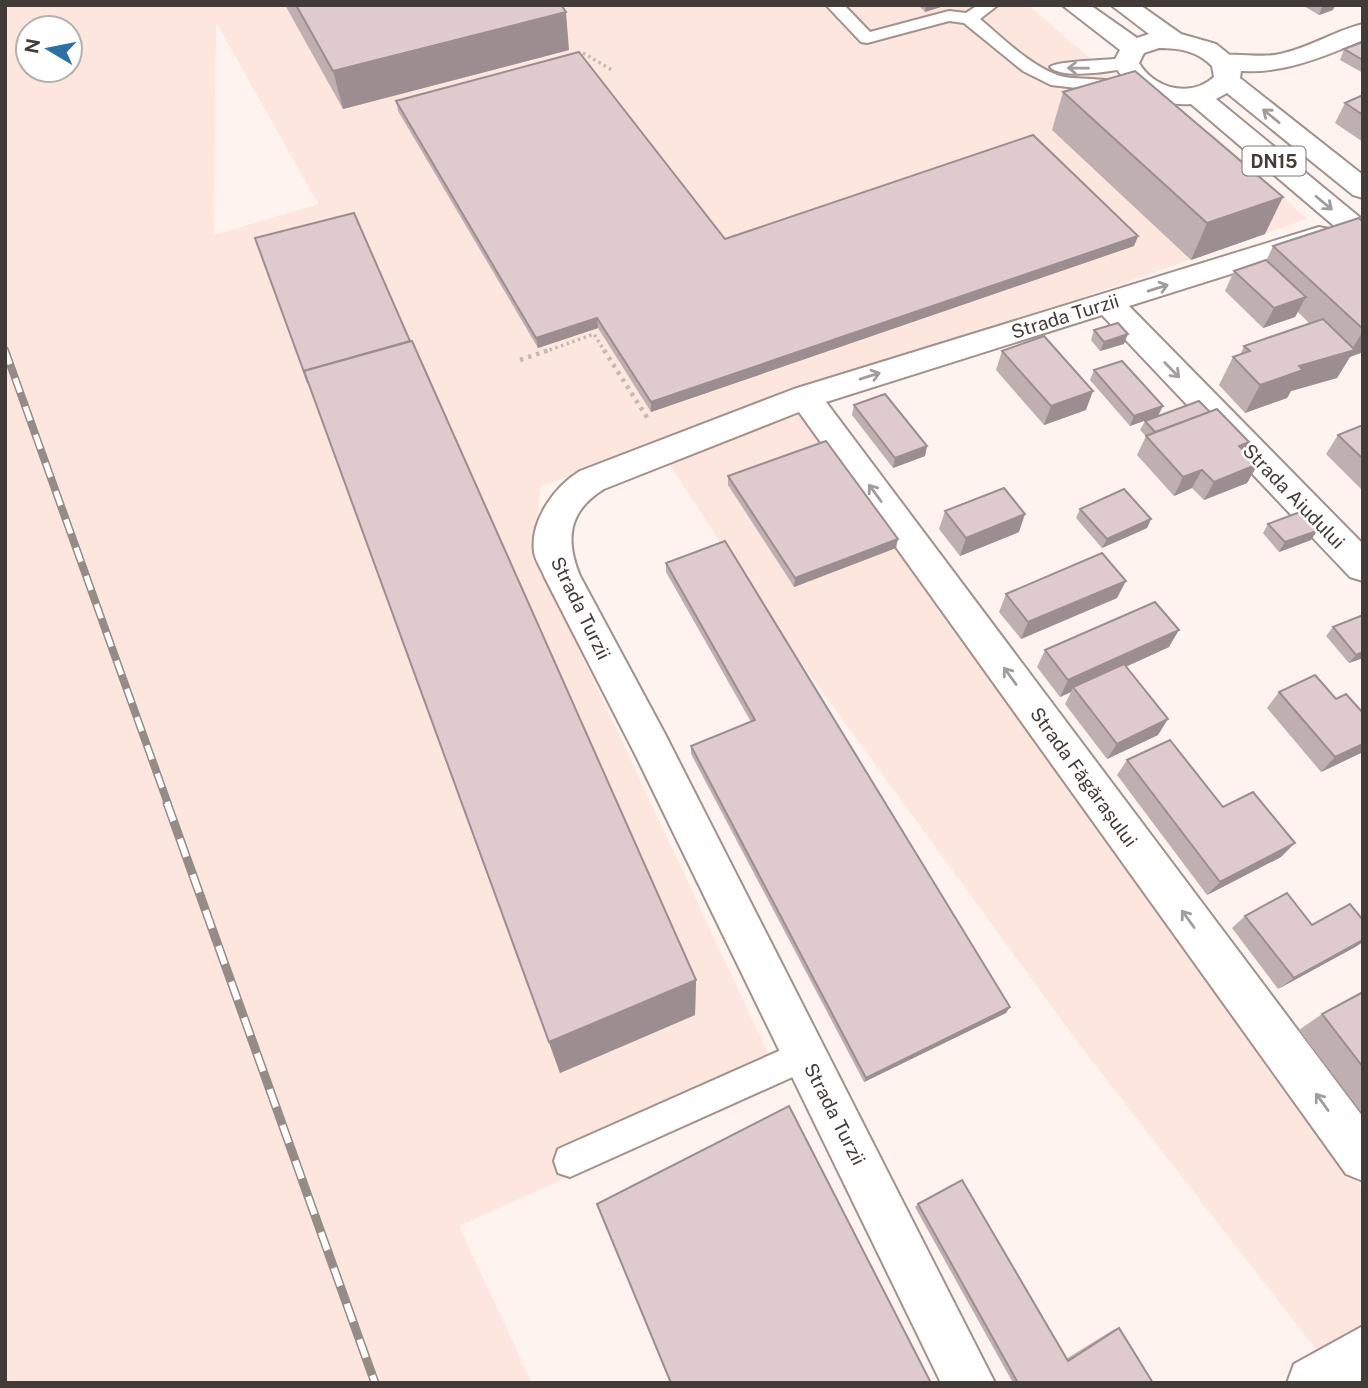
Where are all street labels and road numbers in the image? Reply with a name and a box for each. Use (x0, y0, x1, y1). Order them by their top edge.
road number: DN15 (1242, 146, 1306, 176)
street label: Strada Turzii (1009, 289, 1121, 343)
street label: Strada Aiudului (1239, 439, 1349, 553)
street label: Strada Turzii (547, 553, 615, 663)
street label: Strada Făgărașului (1026, 703, 1142, 851)
street label: Strada Turzii (800, 1059, 870, 1169)

